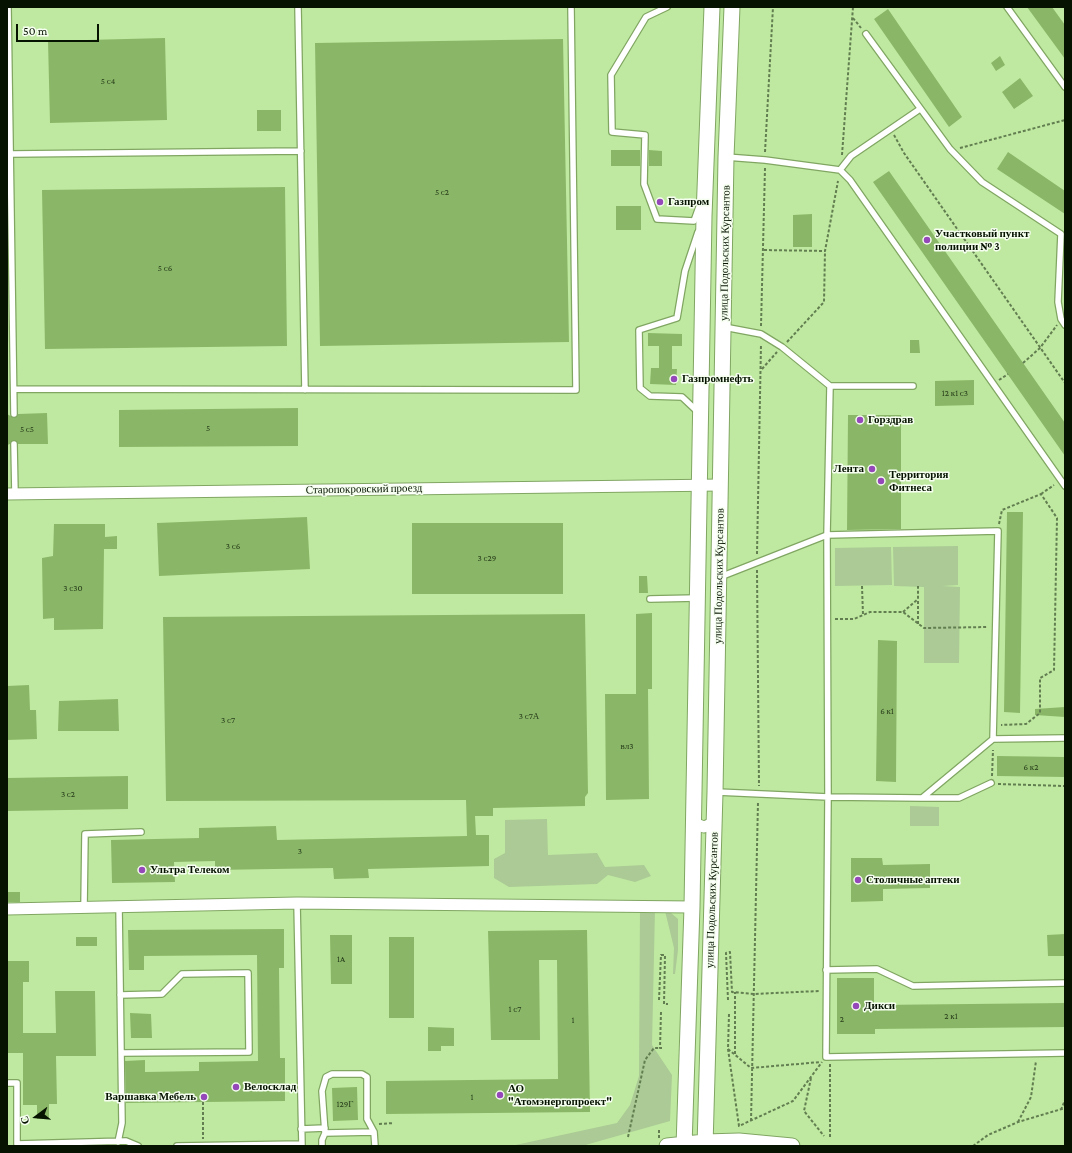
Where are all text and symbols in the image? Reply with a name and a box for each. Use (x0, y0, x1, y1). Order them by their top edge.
scale bar (18, 16, 101, 42)
text: 50 m (23, 24, 47, 38)
house number: 5 с4 (101, 76, 115, 86)
street label: улица Подольских Курсантов (717, 185, 733, 321)
house number: 5 с2 (435, 187, 449, 197)
place label: Газпром (668, 195, 709, 209)
marker: Газпром (655, 197, 665, 207)
place label: Участковый пункт полиции № 3 (935, 227, 1029, 253)
marker: Участковый пункт полиции № 3 (922, 235, 932, 245)
house number: 5 с6 (158, 263, 172, 273)
place label: Газпромнефть (682, 372, 753, 386)
marker: Газпромнефть (669, 374, 679, 384)
house number: 12 к1 с3 (942, 388, 968, 398)
place label: Горздрав (868, 413, 913, 427)
marker: Горздрав (855, 415, 865, 425)
house number: 5 (206, 423, 210, 433)
house number: 5 с5 (20, 424, 34, 434)
place label: Лента (834, 462, 864, 476)
marker: Лента (867, 464, 877, 474)
place label: Территория Фитнеса (889, 468, 949, 494)
marker: Территория Фитнеса (876, 476, 886, 486)
street label: Старопокровский проезд (306, 481, 422, 497)
street label: улица Подольских Курсантов (711, 508, 727, 644)
house number: 3 с6 (226, 541, 240, 551)
house number: 3 с29 (478, 553, 496, 563)
house number: 3 с30 (63, 583, 83, 593)
house number: 6 к1 (880, 706, 894, 716)
house number: 3 с7А (519, 711, 539, 721)
house number: 3 с7 (221, 715, 235, 725)
house number: вл3 (621, 741, 633, 751)
house number: 6 к2 (1024, 762, 1038, 772)
house number: 3 с2 (61, 789, 75, 799)
street label: улица Подольских Курсантов (703, 832, 721, 968)
house number: 3 (298, 846, 302, 856)
place label: Ультра Телеком (150, 863, 230, 877)
marker: Ультра Телеком (137, 865, 147, 875)
place label: Столичные аптеки (866, 873, 960, 887)
marker: Столичные аптеки (853, 875, 863, 885)
house number: 1A (337, 954, 345, 964)
place label: Дикси (864, 999, 895, 1013)
marker: Дикси (851, 1001, 861, 1011)
house number: 1 с7 (509, 1004, 521, 1014)
house number: 2 к1 (944, 1011, 958, 1021)
house number: 2 (840, 1014, 844, 1024)
house number: 1 (572, 1015, 574, 1025)
place label: Велосклад (244, 1080, 296, 1094)
marker: Велосклад (231, 1082, 241, 1092)
place label: АО "Атомэнергопроект" (508, 1082, 612, 1108)
place label: Варшавка Мебель (105, 1090, 196, 1104)
marker: АО "Атомэнергопроект" (495, 1090, 505, 1100)
marker: Варшавка Мебель (199, 1092, 209, 1102)
house number: 1 (471, 1092, 473, 1102)
north arrow (16, 1097, 56, 1137)
house number: 129Г (336, 1099, 354, 1109)
text: С (18, 1115, 31, 1126)

